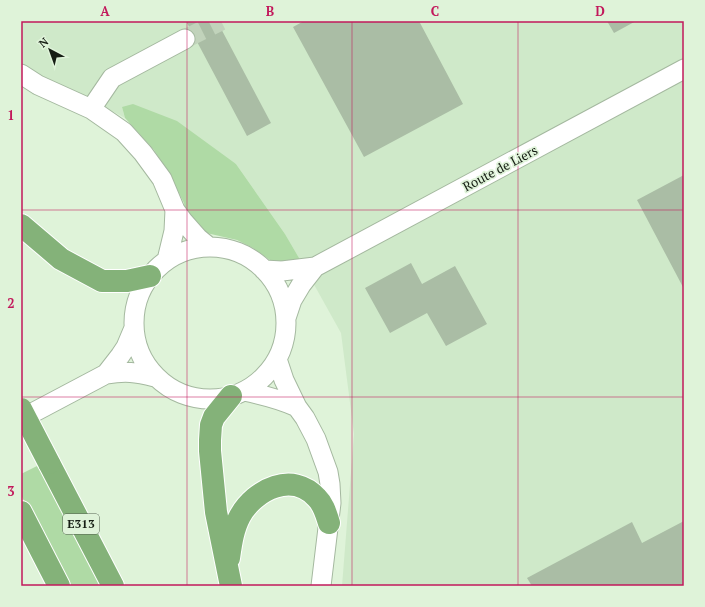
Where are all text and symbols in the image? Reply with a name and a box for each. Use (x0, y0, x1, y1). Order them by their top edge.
text: A (100, 2, 110, 20)
text: B (266, 2, 274, 20)
text: C (431, 2, 439, 20)
text: D (595, 2, 605, 20)
north arrow (30, 30, 70, 70)
text: N (36, 34, 52, 50)
text: 1 (7, 106, 15, 124)
street label: Route de Liers (459, 141, 541, 195)
text: 2 (7, 294, 15, 312)
text: 3 (7, 482, 15, 500)
road number: E313 (63, 514, 99, 534)

